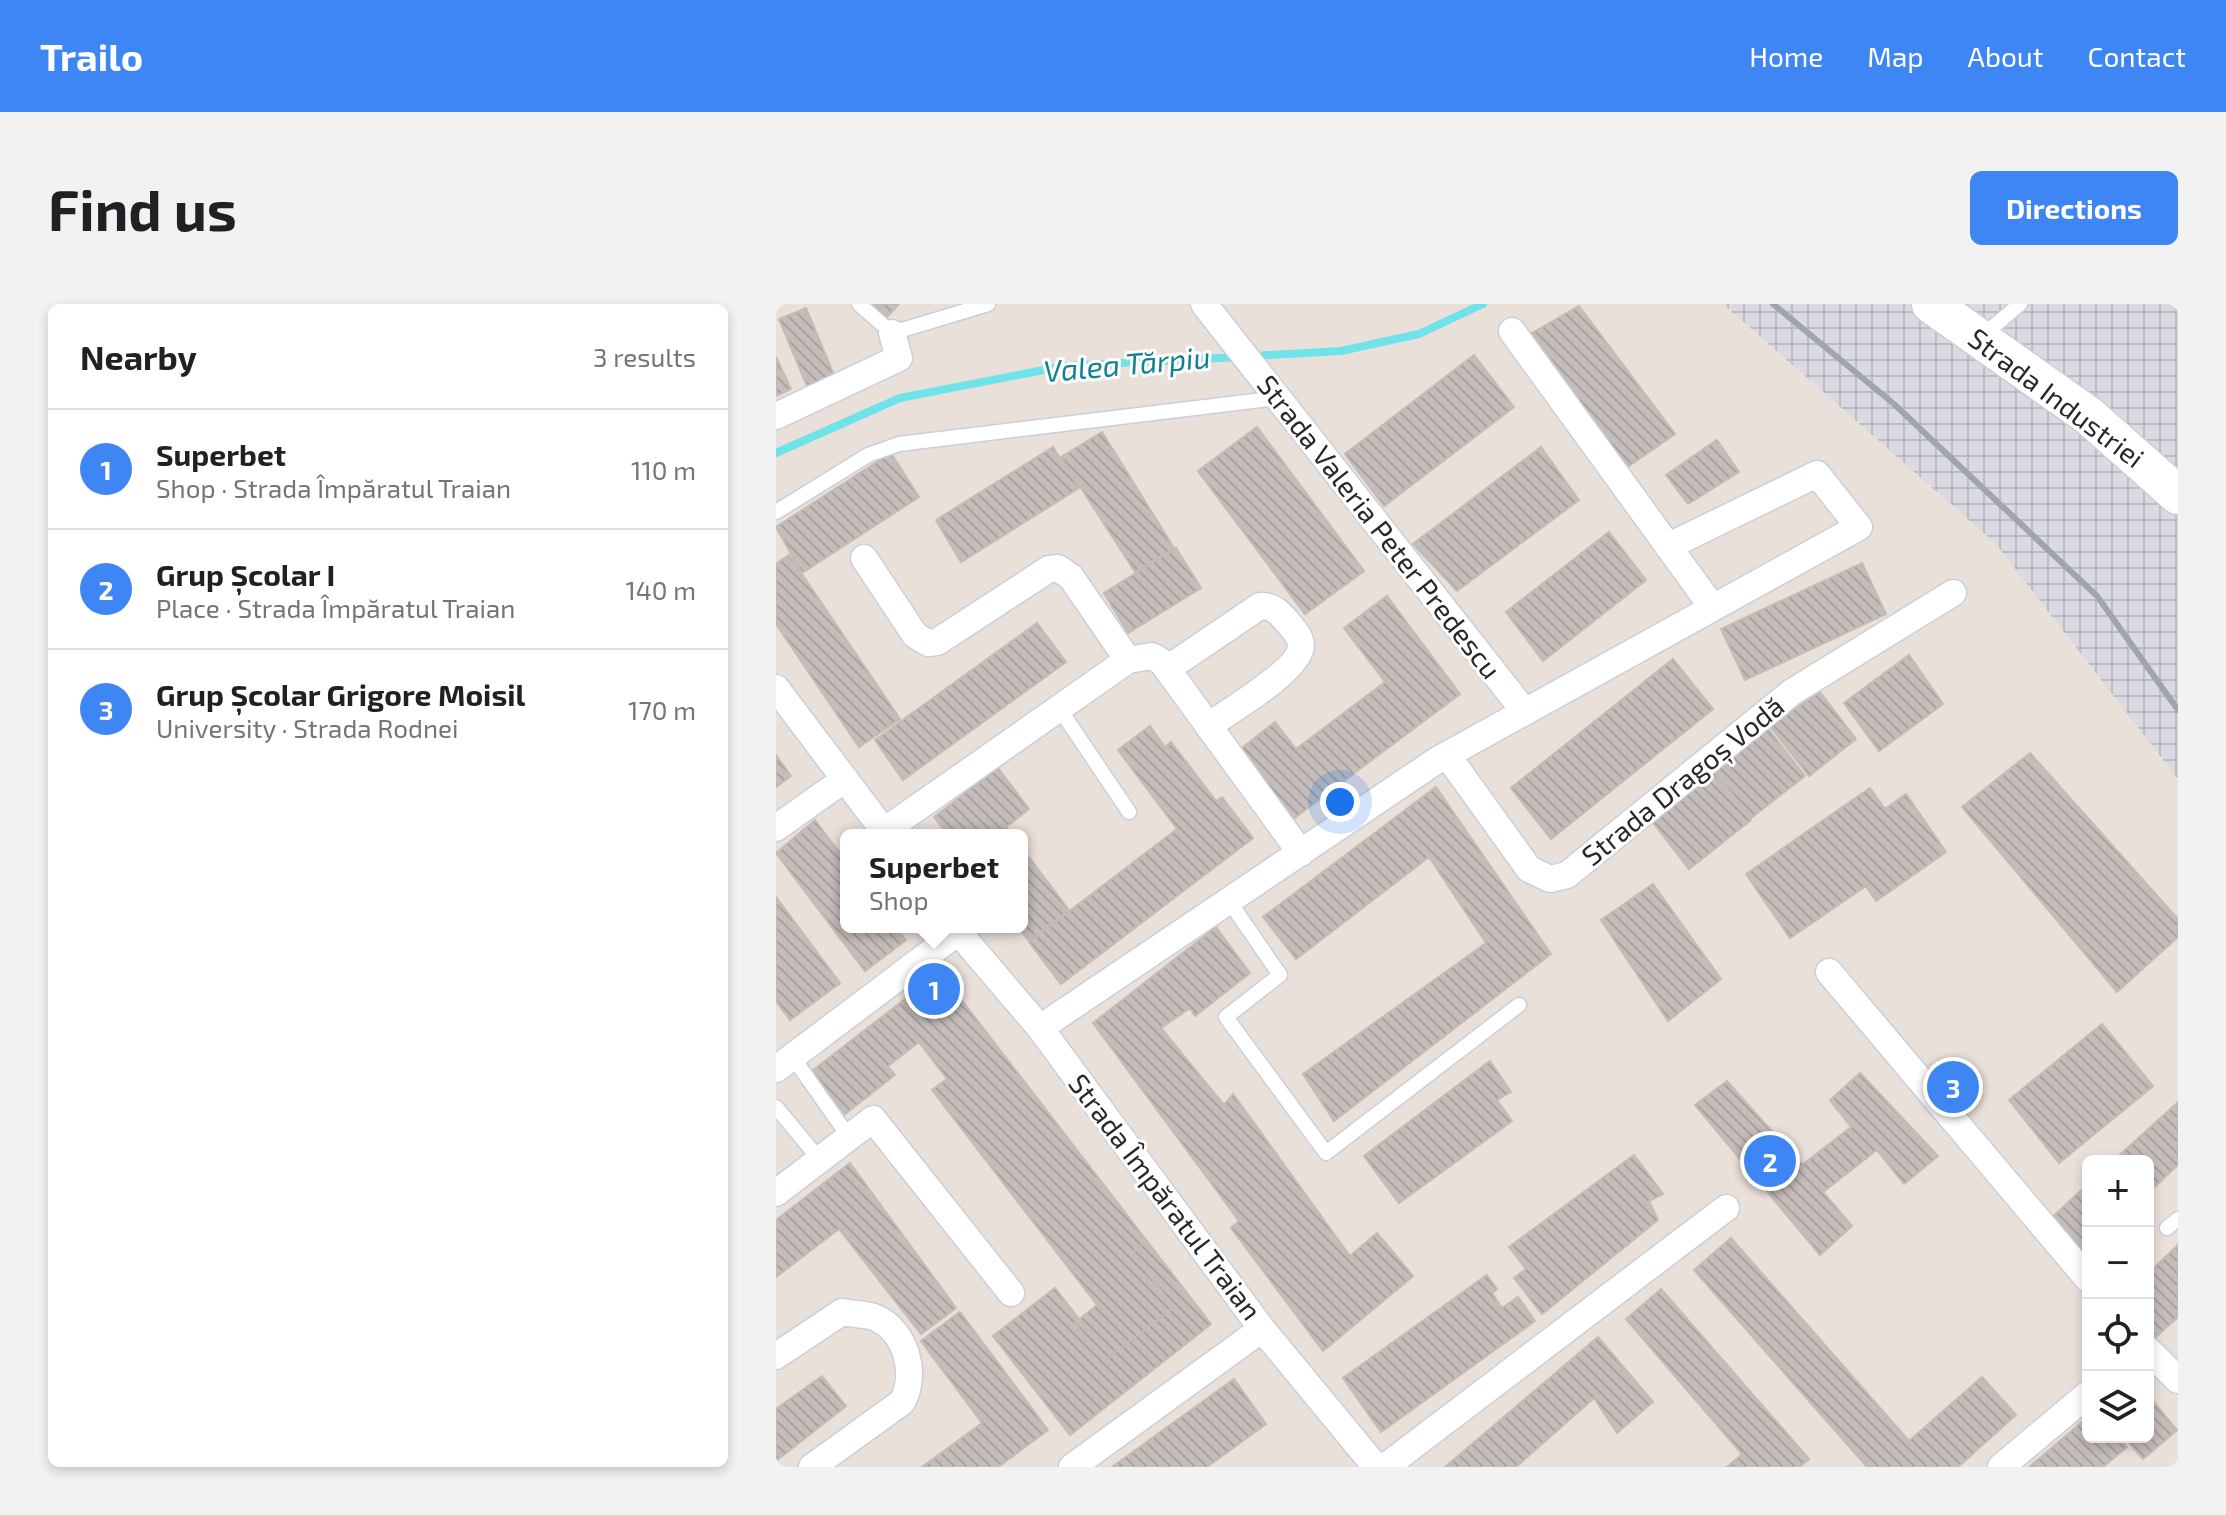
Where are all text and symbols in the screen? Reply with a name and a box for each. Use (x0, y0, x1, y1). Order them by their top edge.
text: Trailo (40, 33, 143, 79)
text: Home (1749, 39, 1823, 73)
text: Map (1867, 39, 1924, 73)
text: About (1968, 39, 2043, 73)
text: Contact (2087, 39, 2186, 73)
button: Directions (1970, 171, 2178, 245)
text: Find us (48, 175, 237, 242)
street label: Strada Industriei (1962, 320, 2151, 474)
text: Nearby (80, 336, 197, 377)
water label: Valea Tărpiu (1042, 338, 1212, 388)
text: 3 results (593, 341, 696, 372)
street label: Strada Valeria Peter Predescu (1251, 368, 1509, 685)
text: Superbet (156, 436, 286, 472)
text: 1 (100, 454, 112, 485)
text: 110 m (631, 454, 696, 485)
text: Shop · Strada Împăratul Traian (156, 472, 511, 503)
text: Grup Școlar I (156, 556, 335, 592)
text: 2 (98, 574, 114, 605)
text: 140 m (625, 574, 696, 605)
text: Place · Strada Împăratul Traian (156, 592, 515, 623)
text: Grup Școlar Grigore Moisil (156, 676, 525, 712)
street label: Strada Dragoș Vodă (1574, 688, 1792, 874)
text: 3 (99, 694, 113, 725)
text: 170 m (628, 694, 696, 725)
text: University · Strada Rodnei (156, 712, 458, 743)
your location (1320, 782, 1360, 822)
popup (840, 829, 1028, 933)
text: Superbet (869, 848, 999, 884)
text: Shop (869, 884, 928, 915)
pin: 1 (908, 959, 960, 1019)
pin: 3 (1927, 1057, 1979, 1117)
street label: Strada Împăratul Traian (1062, 1067, 1269, 1326)
pin: 2 (1744, 1131, 1796, 1191)
map controls (2082, 1155, 2154, 1443)
button: + (2082, 1155, 2154, 1227)
button: − (2082, 1227, 2154, 1299)
button: locate (2082, 1299, 2154, 1371)
button: layers (2082, 1371, 2154, 1443)

